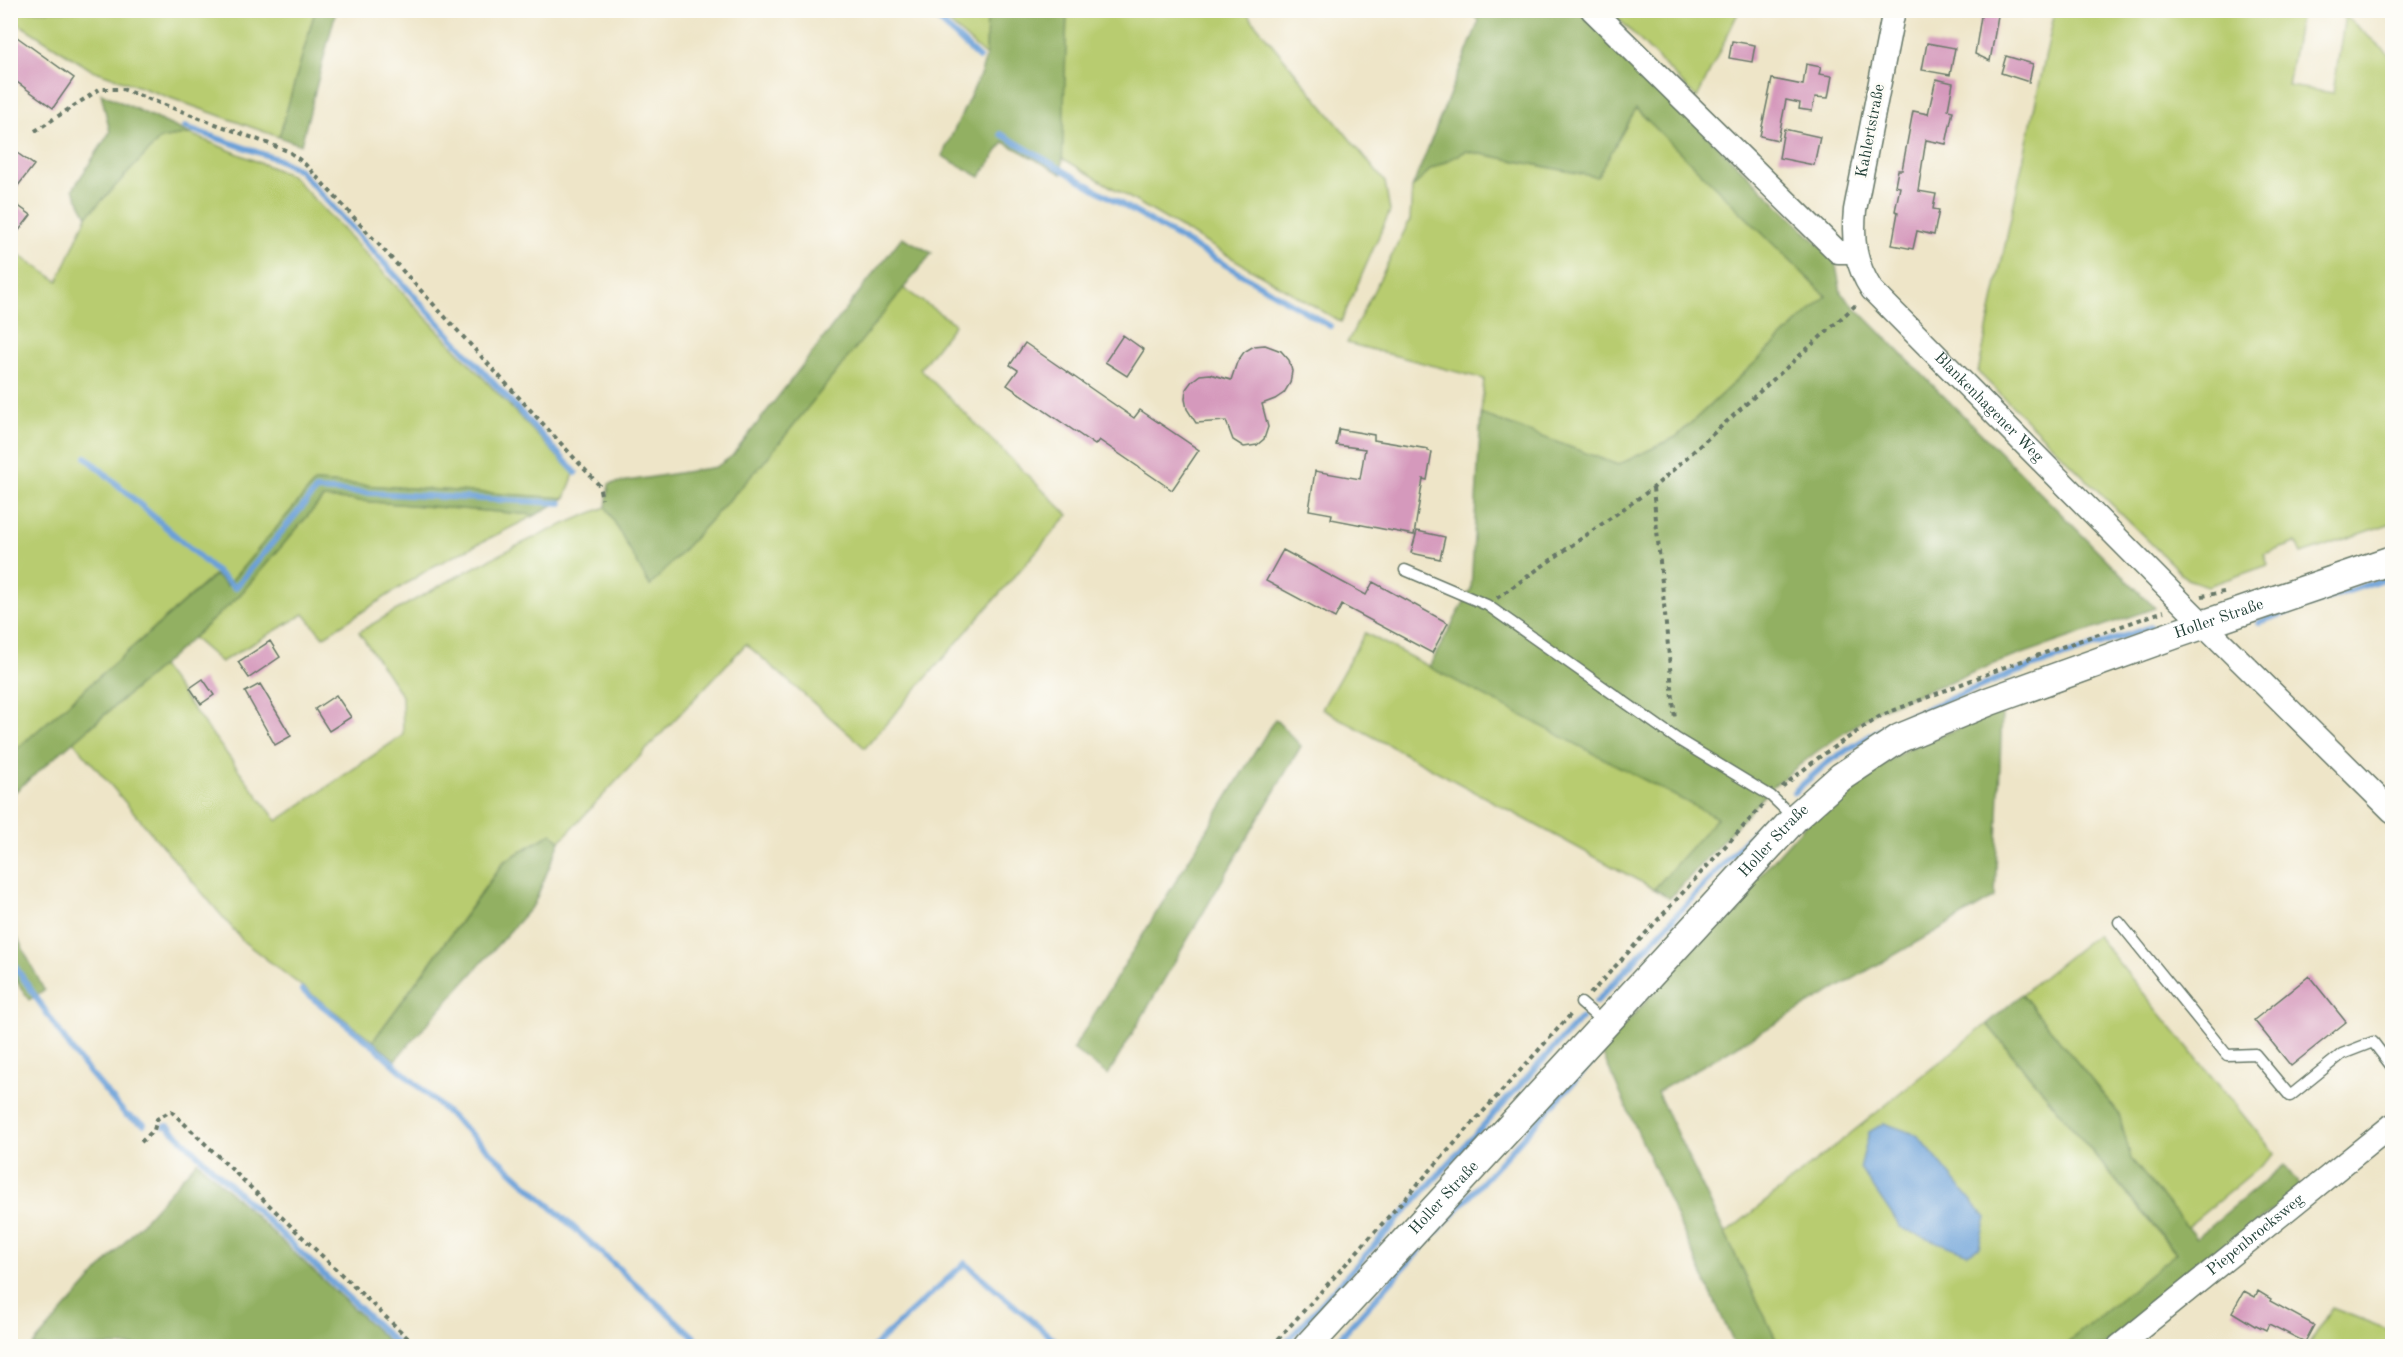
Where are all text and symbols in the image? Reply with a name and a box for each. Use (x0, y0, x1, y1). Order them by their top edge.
street label: Kahlertstraße (1854, 83, 1888, 179)
street label: Blankenhagener Weg (1931, 350, 2046, 466)
street label: Holler Straße (2172, 597, 2266, 642)
street label: Holler Straße (1736, 802, 1812, 881)
street label: Holler Straße (1407, 1158, 1482, 1238)
street label: Piepenbrocksweg (2204, 1191, 2308, 1279)

